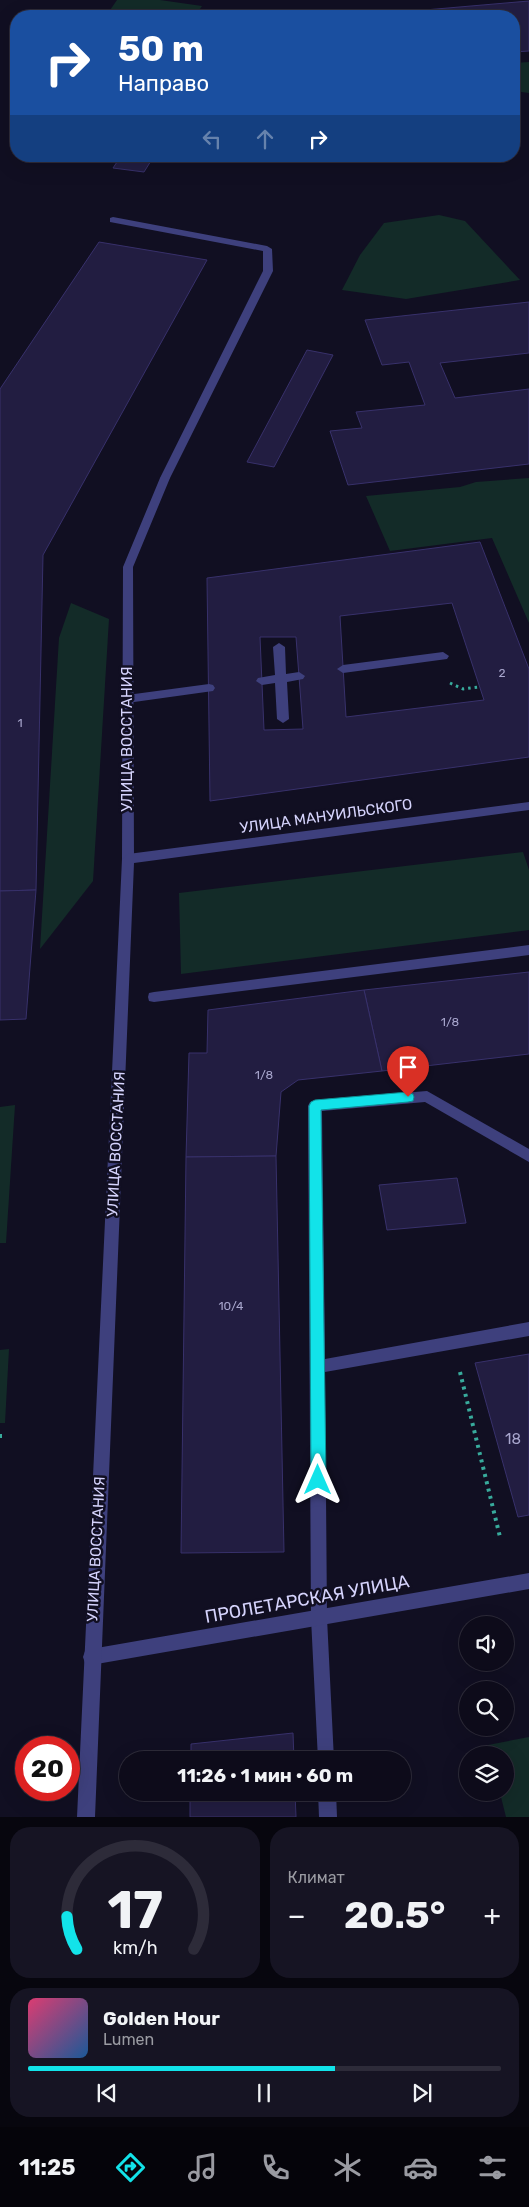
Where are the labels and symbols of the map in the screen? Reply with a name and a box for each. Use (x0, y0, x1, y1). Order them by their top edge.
street label: УЛИЦА ВОССТАНИЯ (118, 666, 136, 812)
house number: 2 (498, 666, 506, 680)
house number: 1 (17, 716, 23, 730)
street label: УЛИЦА МАНУИЛЬСКОГО (239, 795, 413, 837)
house number: 1/8 (441, 1015, 459, 1029)
pin (387, 1046, 429, 1097)
house number: 1/8 (255, 1068, 273, 1082)
street label: УЛИЦА ВОССТАНИЯ (103, 1071, 129, 1217)
house number: 10/4 (218, 1299, 244, 1313)
house number: 18 (505, 1430, 521, 1448)
position arrow (291, 1453, 343, 1505)
street label: УЛИЦА ВОССТАНИЯ (83, 1476, 109, 1622)
street label: ПРОЛЕТАРСКАЯ УЛИЦА (203, 1570, 411, 1628)
speed limit sign: 20 (15, 1736, 80, 1801)

